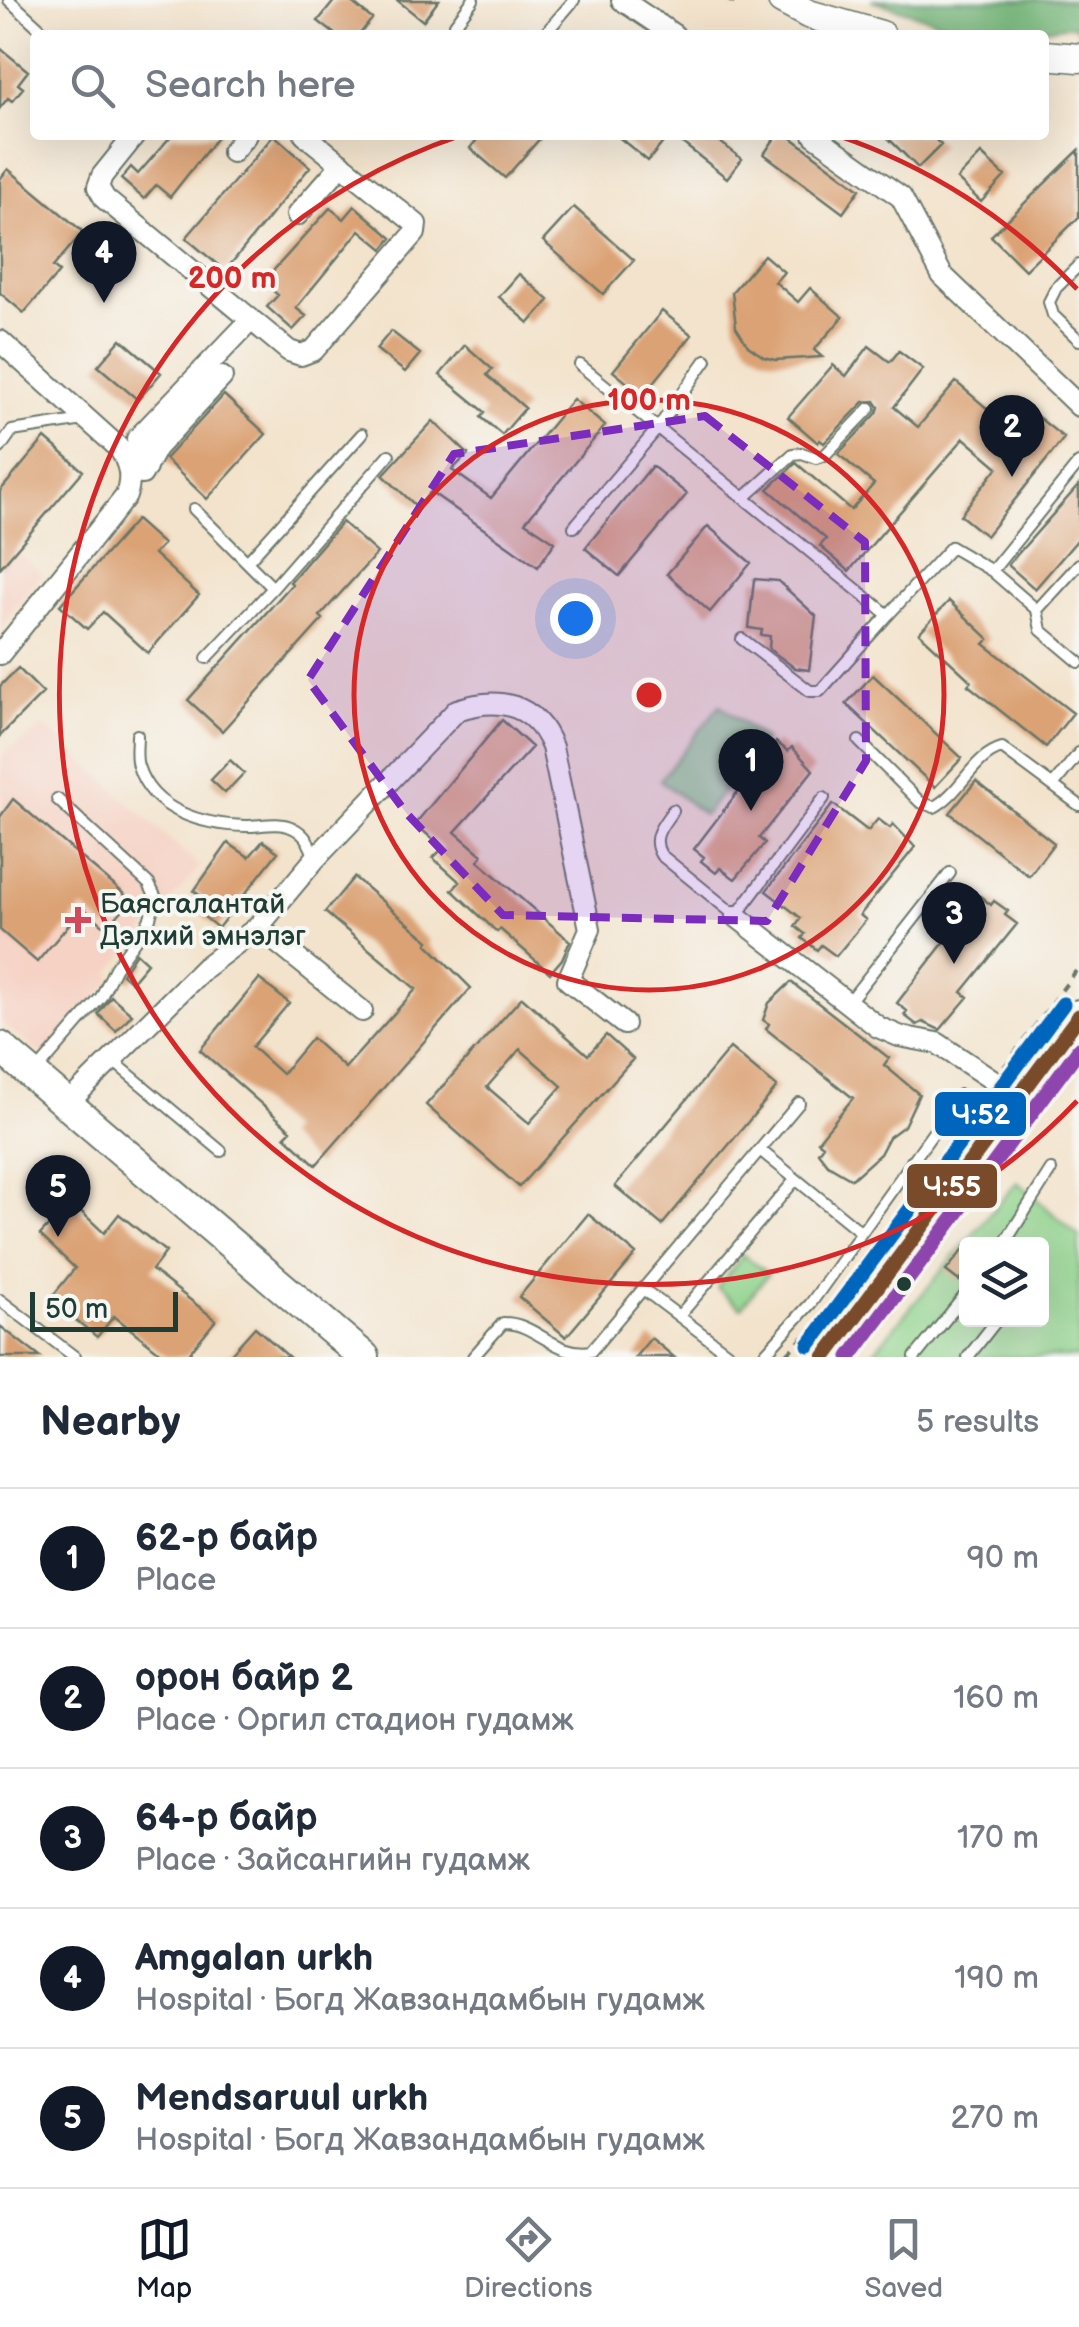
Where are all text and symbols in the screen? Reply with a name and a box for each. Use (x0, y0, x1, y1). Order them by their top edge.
search box (30, 30, 1049, 140)
icon: search (65, 58, 120, 113)
text: Search here (145, 63, 356, 108)
pin: 4 (72, 220, 136, 303)
text: 200 m (188, 261, 276, 297)
text: 100 m (607, 383, 691, 419)
pin: 2 (980, 394, 1044, 477)
your location (550, 593, 601, 644)
centre of rings (631, 677, 667, 713)
pin: 1 (718, 728, 784, 811)
pin: 3 (922, 882, 986, 964)
place label: Баясгалантай Дэлхий эмнэлэг (100, 888, 306, 953)
marker: Баясгалантай Дэлхий эмнэлэг (65, 907, 91, 933)
line badge: Ч:52 (933, 1090, 1028, 1138)
text: Ч:52 (952, 1099, 1011, 1132)
pin: 5 (26, 1154, 90, 1237)
line badge: Ч:55 (905, 1162, 999, 1210)
text: Ч:55 (923, 1171, 981, 1204)
map controls (959, 1237, 1049, 1327)
button: layers (959, 1237, 1049, 1327)
unlabelled marker (894, 1274, 914, 1294)
scale bar (30, 1287, 178, 1332)
text: 50 m (45, 1293, 108, 1326)
text: Nearby (40, 1397, 180, 1448)
text: 5 results (916, 1403, 1039, 1442)
text: 62-р байр (135, 1516, 318, 1561)
text: 1 (66, 1539, 79, 1578)
text: 90 m (967, 1539, 1039, 1578)
text: Place (135, 1561, 216, 1600)
text: орон байр 2 (135, 1656, 353, 1701)
text: 2 (63, 1679, 82, 1718)
text: 160 m (953, 1679, 1039, 1718)
text: Place · Оргил стадион гудамж (135, 1701, 574, 1740)
text: 64-р байр (135, 1796, 318, 1841)
text: 3 (63, 1819, 82, 1858)
text: 170 m (957, 1819, 1039, 1858)
text: Place · Зайсангийн гудамж (135, 1841, 530, 1880)
text: Amgalan urkh (135, 1936, 373, 1981)
text: 4 (63, 1959, 82, 1998)
text: 190 m (954, 1959, 1039, 1998)
text: Hospital · Богд Жавзандамбын гудамж (135, 1981, 705, 2020)
text: Mendsaruul urkh (135, 2076, 428, 2121)
text: 5 (63, 2099, 82, 2138)
text: 270 m (950, 2099, 1039, 2138)
text: Hospital · Богд Жавзандамбын гудамж (135, 2121, 705, 2160)
tab: Map (136, 2212, 192, 2305)
tab: Directions (464, 2212, 593, 2305)
tab: Saved (865, 2212, 943, 2305)

